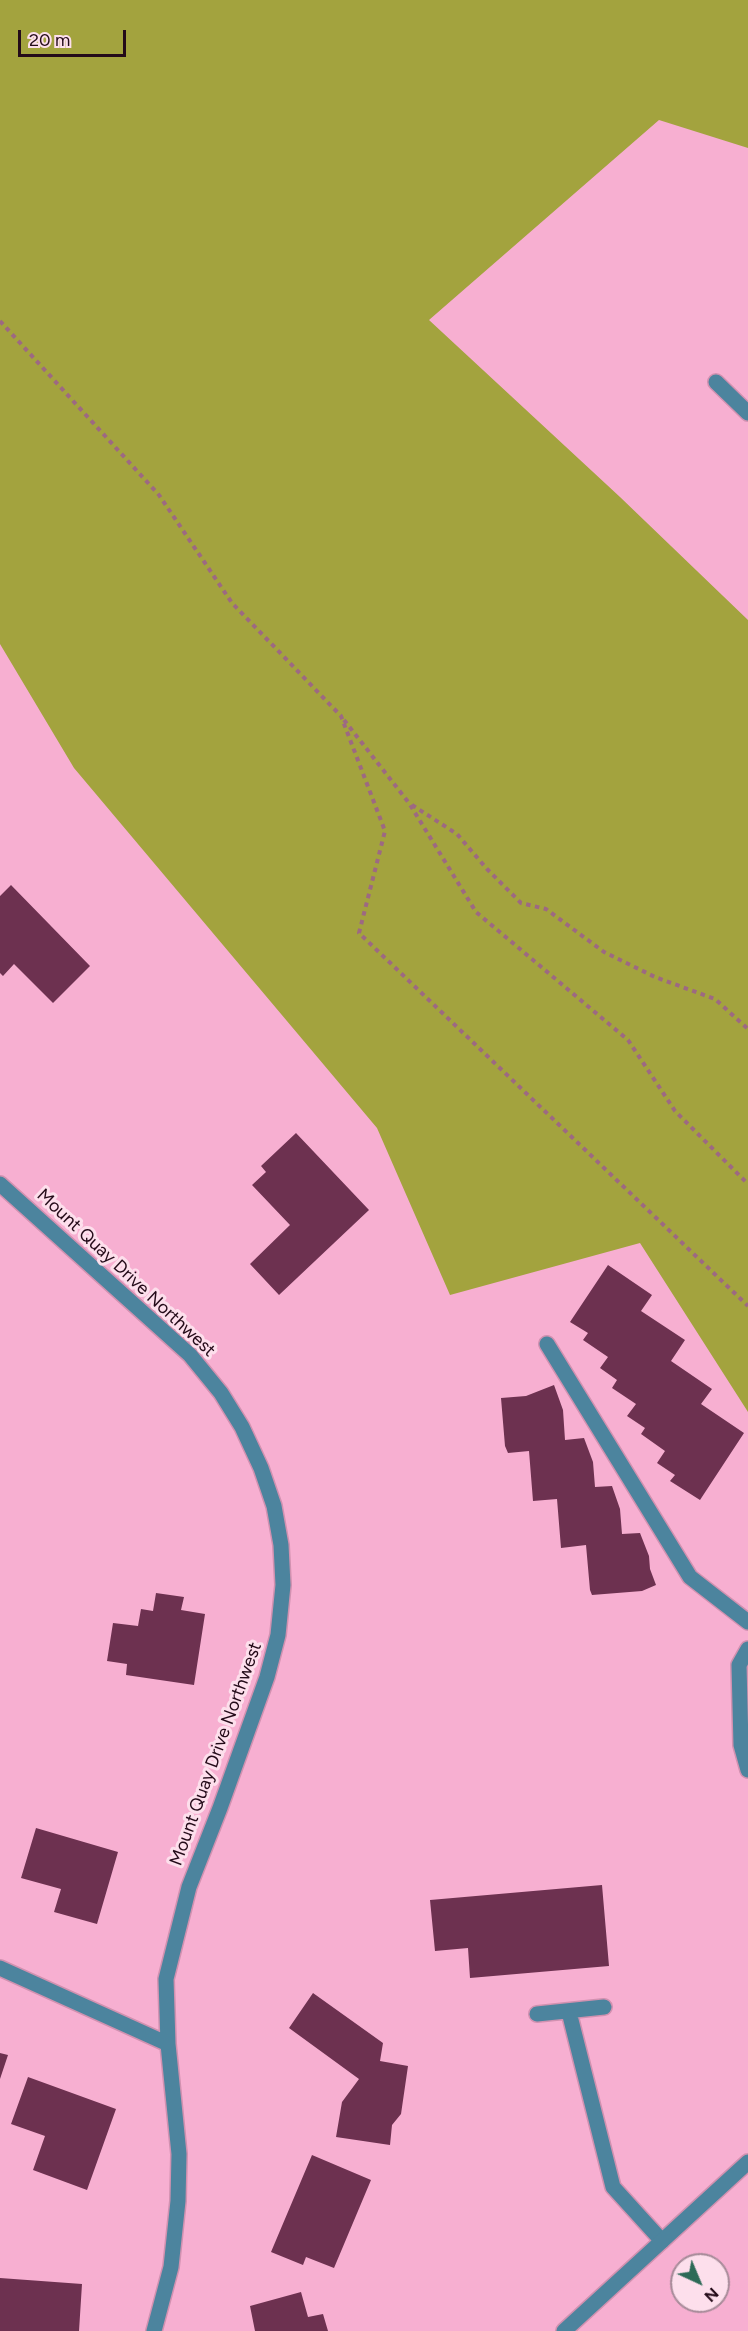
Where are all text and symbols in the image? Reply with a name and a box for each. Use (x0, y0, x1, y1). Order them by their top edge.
scale bar (21, 18, 129, 56)
text: 20 m (29, 29, 70, 51)
street label: Mount Quay Drive Northwest (32, 1185, 220, 1361)
street label: Mount Quay Drive Northwest (165, 1639, 267, 1869)
north arrow (670, 2253, 730, 2313)
text: N (700, 2284, 723, 2306)

